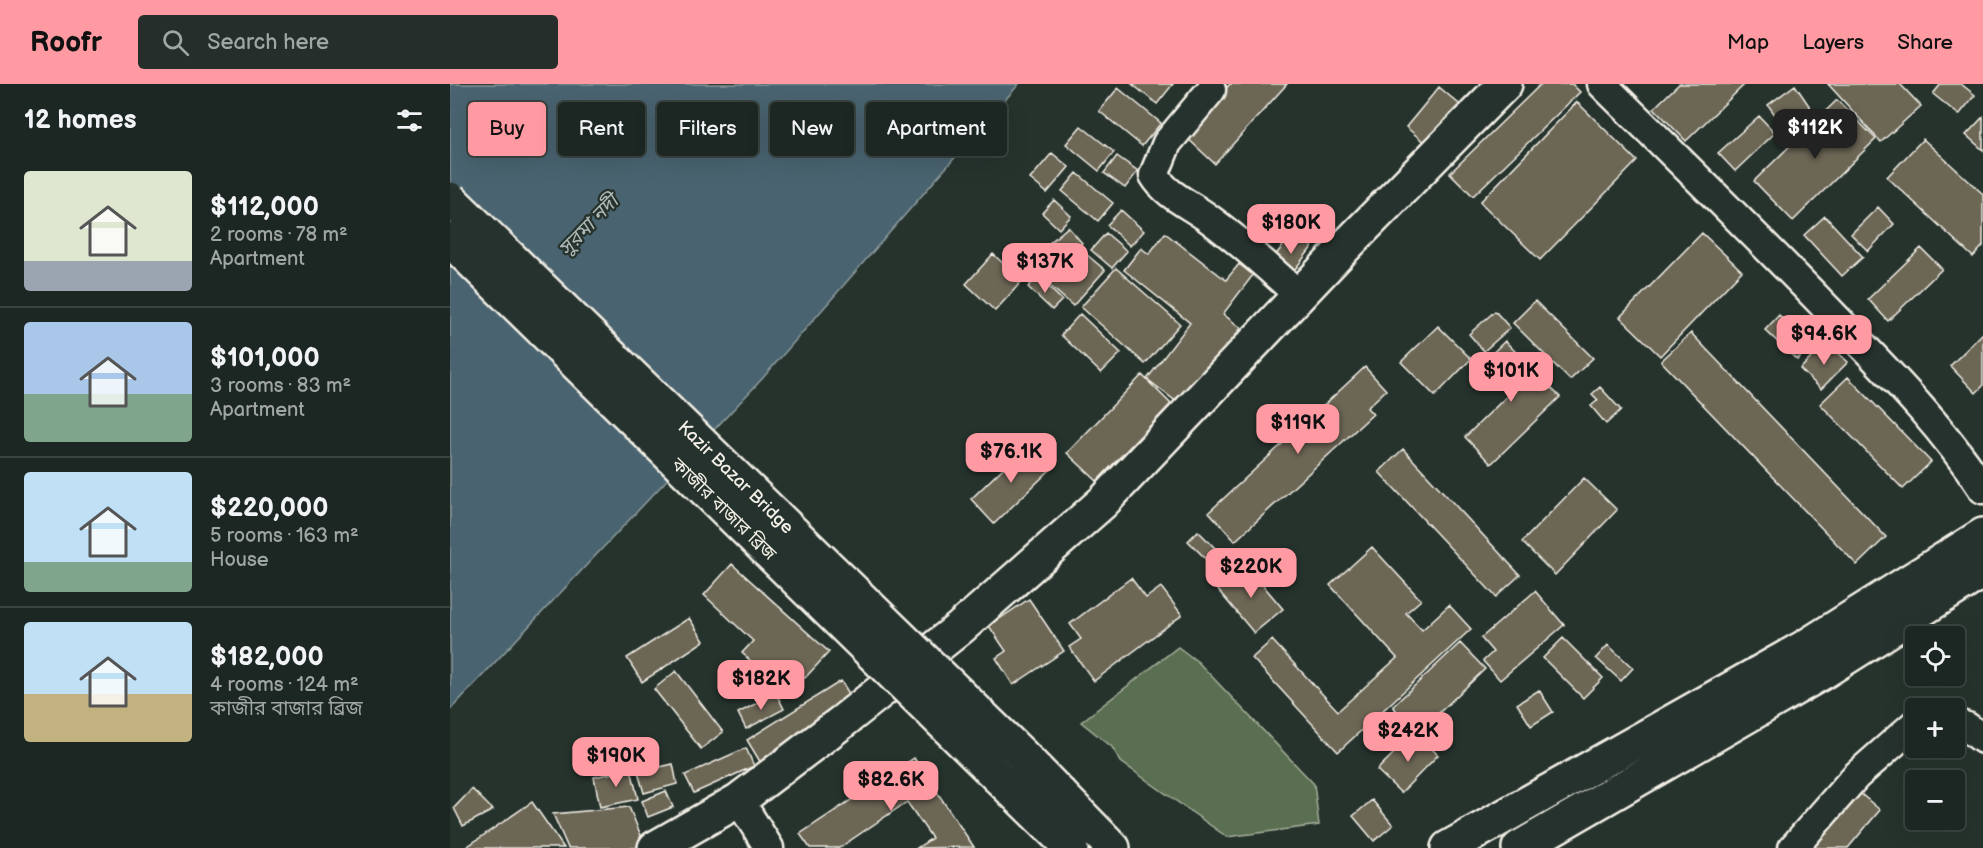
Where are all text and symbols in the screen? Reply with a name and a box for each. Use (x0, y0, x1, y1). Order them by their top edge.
search box (138, 15, 558, 69)
text: Roofr (30, 26, 102, 59)
icon: search (159, 26, 192, 59)
text: Search here (207, 29, 329, 56)
text: Map (1727, 30, 1769, 55)
text: Layers (1802, 30, 1864, 55)
text: Share (1897, 30, 1953, 55)
chip: Buy (468, 102, 546, 156)
chip: Rent (558, 102, 645, 156)
chip: Filters (657, 102, 758, 156)
chip: New (770, 102, 854, 156)
chip: Apartment (866, 102, 1007, 156)
icon: filters (393, 104, 426, 137)
text: 12 homes (24, 105, 136, 136)
pin: $112K (1773, 109, 1857, 160)
text: $112K (1787, 116, 1843, 140)
water label: সুরমা নদী (553, 187, 626, 261)
text: $112,000 (210, 192, 319, 223)
icon: home (72, 195, 144, 267)
pin: $180K (1249, 204, 1333, 255)
text: $180K (1261, 211, 1321, 235)
text: 2 rooms · 78 m² (210, 223, 348, 247)
pin: $137K (1003, 243, 1087, 294)
text: Apartment (210, 247, 305, 271)
text: $137K (1016, 250, 1074, 274)
pin: $94.6K (1775, 315, 1873, 366)
text: $94.6K (1791, 322, 1857, 346)
text: $101,000 (210, 343, 320, 374)
icon: home (72, 346, 144, 418)
pin: $101K (1469, 352, 1553, 403)
text: $101K (1483, 359, 1539, 383)
text: 3 rooms · 83 m² (210, 374, 351, 398)
text: Apartment (210, 398, 305, 422)
pin: $119K (1256, 404, 1340, 455)
text: $119K (1270, 411, 1326, 435)
street label: Kazir Bazar Bridge (674, 417, 798, 538)
pin: $76.1K (962, 433, 1060, 484)
text: $76.1K (980, 440, 1042, 464)
street label: কাজীর বাজার ব্রিজ (666, 453, 781, 565)
text: $220,000 (210, 493, 328, 524)
icon: home (72, 496, 144, 568)
text: 5 rooms · 163 m² (210, 524, 359, 548)
text: House (210, 548, 269, 572)
pin: $220K (1209, 548, 1293, 599)
text: $220K (1220, 555, 1282, 579)
map controls (1905, 626, 1965, 830)
button: locate (1905, 626, 1965, 686)
text: $182,000 (210, 642, 324, 673)
icon: home (72, 646, 144, 718)
pin: $182K (719, 660, 803, 711)
text: $182K (731, 667, 791, 691)
text: 4 rooms · 124 m² (210, 673, 359, 697)
text: কাজীর বাজার ব্রিজ (210, 697, 363, 721)
button: + (1905, 698, 1965, 758)
pin: $242K (1366, 712, 1450, 763)
text: $242K (1377, 719, 1439, 743)
pin: $190K (574, 737, 658, 788)
text: $190K (586, 744, 646, 768)
pin: $82.6K (842, 761, 940, 812)
text: $82.6K (857, 768, 925, 792)
button: − (1905, 770, 1965, 830)

